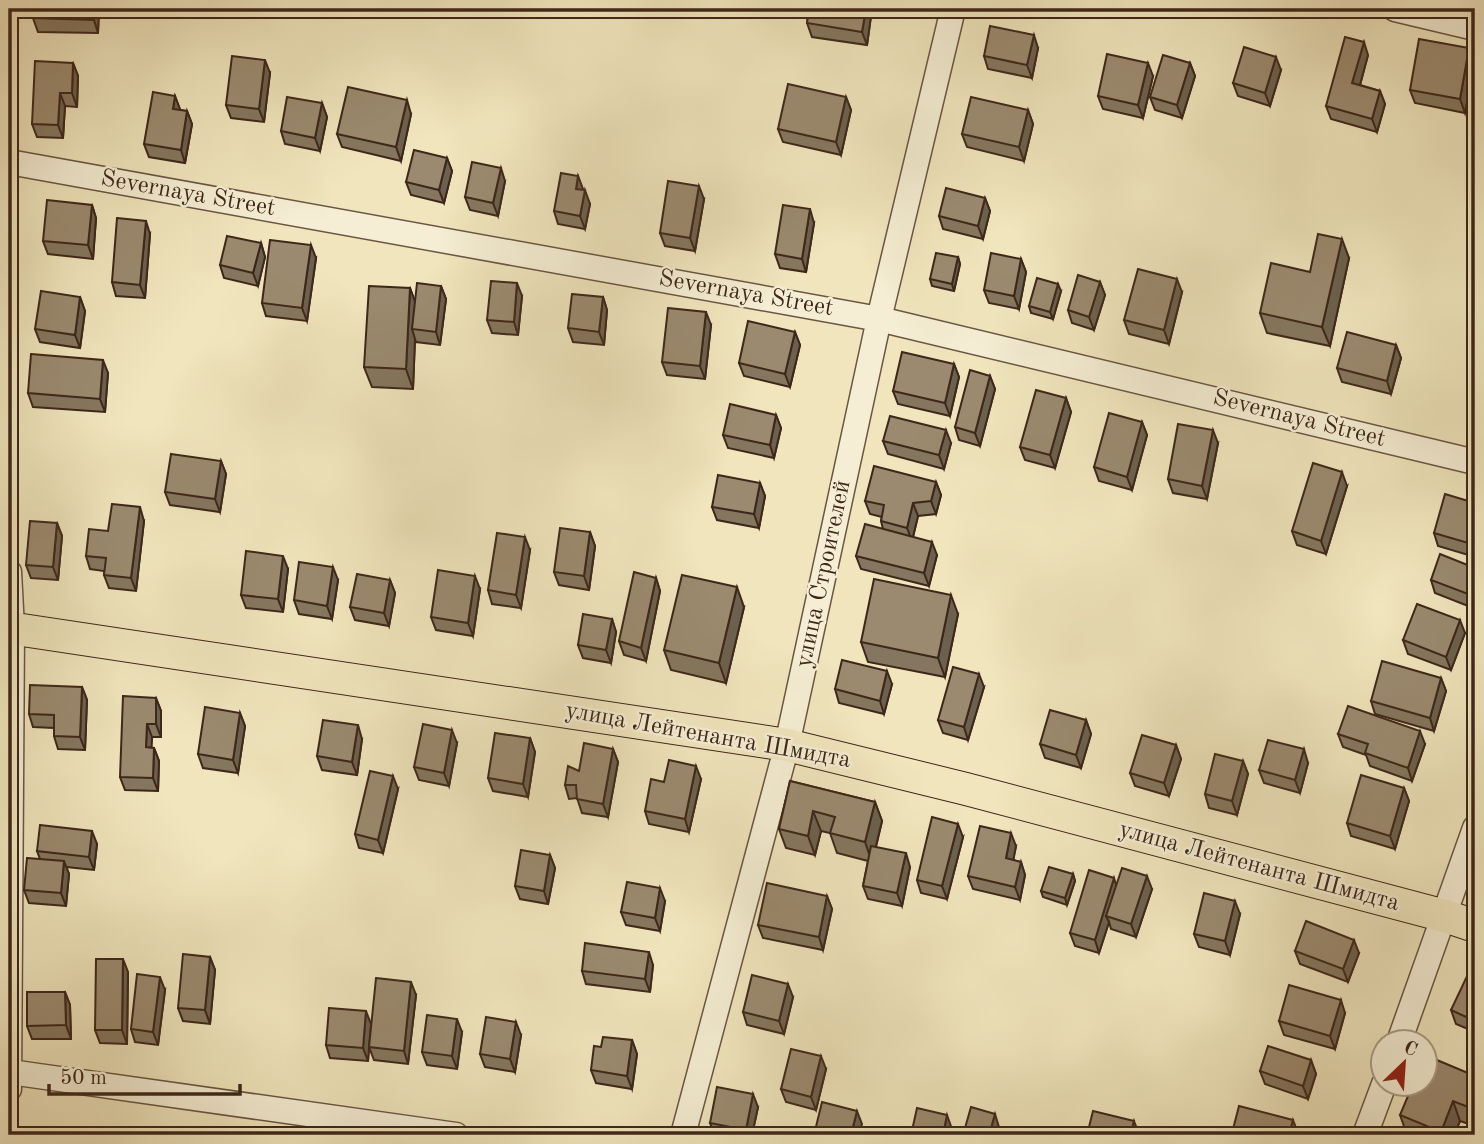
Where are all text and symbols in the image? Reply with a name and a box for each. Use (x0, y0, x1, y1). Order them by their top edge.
street label: Severnaya Street (99, 167, 277, 221)
street label: Severnaya Street (657, 267, 835, 321)
street label: Severnaya Street (1210, 386, 1388, 452)
street label: улица Строителей (792, 478, 856, 670)
street label: улица Лейтенанта Шмидта (563, 699, 853, 773)
street label: улица Лейтенанта Шмидта (1116, 818, 1402, 916)
north arrow (1368, 1028, 1438, 1098)
text: С (1400, 1039, 1420, 1061)
scale bar (49, 1053, 240, 1097)
text: 50 m (60, 1068, 107, 1089)

